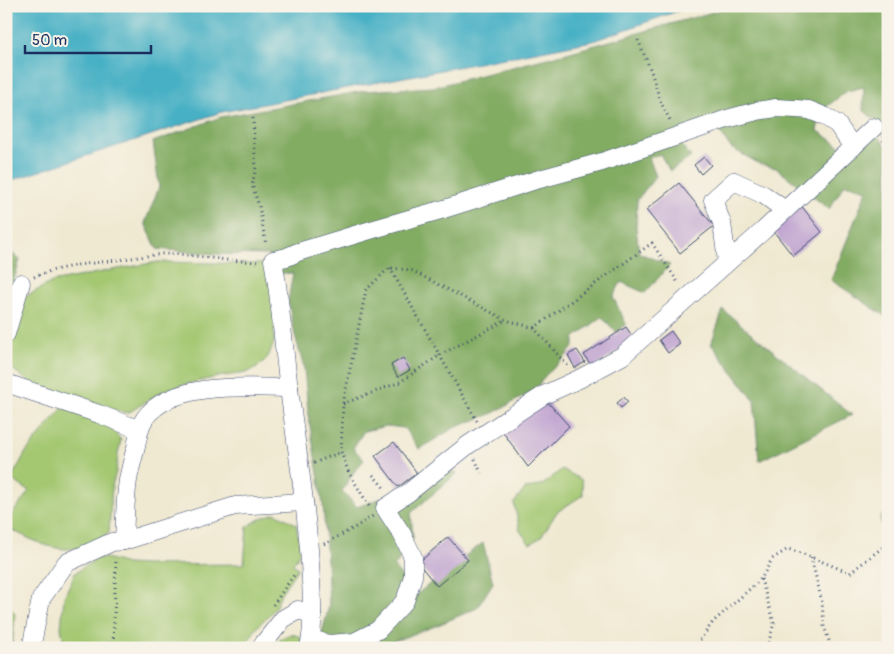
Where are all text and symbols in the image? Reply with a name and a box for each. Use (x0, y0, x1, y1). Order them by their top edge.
scale bar (25, 22, 151, 54)
text: 50 m (32, 31, 67, 50)

